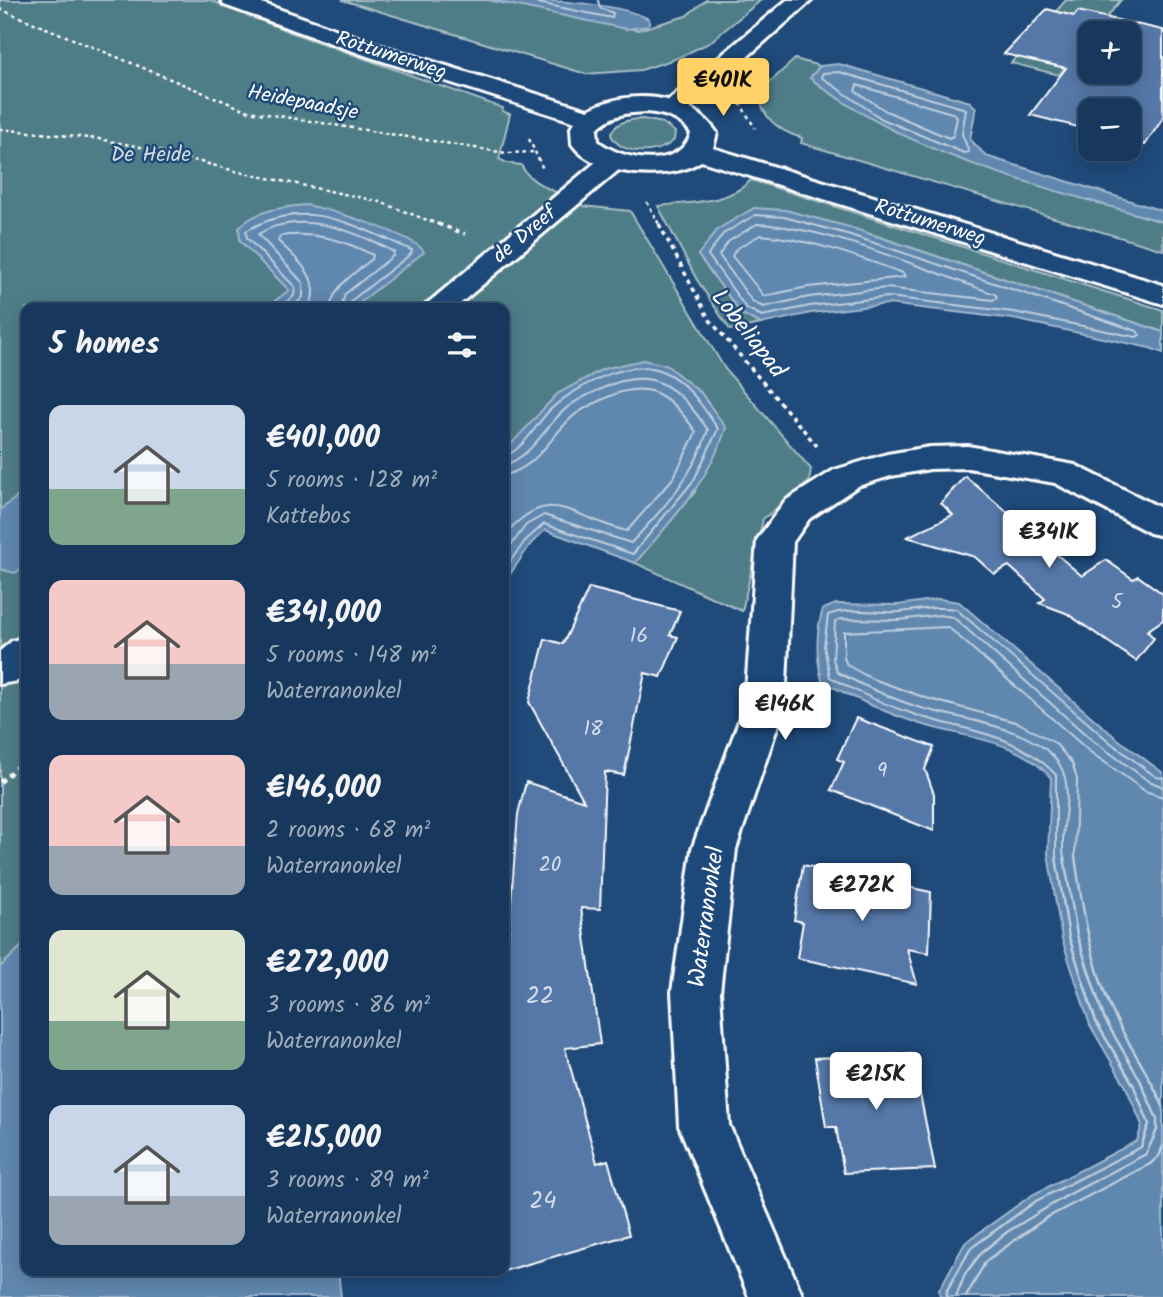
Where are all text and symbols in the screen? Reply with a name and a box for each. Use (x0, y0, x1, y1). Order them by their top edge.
map controls (1078, 21, 1141, 161)
button: + (1078, 21, 1141, 84)
street label: Rottumerweg (331, 23, 451, 89)
pin: €401K (674, 58, 772, 118)
text: €401K (693, 63, 753, 99)
street label: Heidepaadsje (245, 76, 362, 130)
button: − (1078, 98, 1141, 161)
park label: De Heide (111, 139, 191, 172)
street label: Rottumerweg (870, 190, 990, 256)
street label: de Dreef (485, 197, 566, 272)
street label: Lobeliapad (700, 281, 796, 388)
text: 5 homes (49, 321, 160, 369)
icon: filters (443, 326, 481, 364)
text: €401,000 (266, 415, 380, 463)
icon: home (105, 433, 189, 517)
text: 5 rooms · 128 m² (266, 463, 437, 499)
text: Kattebos (266, 499, 351, 535)
pin: €341K (1000, 510, 1098, 570)
text: €341K (1019, 515, 1079, 551)
house number: 5 (1111, 586, 1124, 619)
text: €341,000 (266, 590, 381, 638)
icon: home (105, 608, 189, 692)
house number: 16 (630, 620, 648, 653)
text: 5 rooms · 148 m² (266, 638, 436, 674)
text: Waterranonkel (266, 674, 402, 710)
pin: €146K (736, 682, 834, 742)
text: €146K (755, 687, 815, 723)
house number: 18 (583, 713, 603, 746)
house number: 9 (877, 755, 887, 788)
text: €146,000 (266, 765, 381, 813)
icon: home (105, 783, 189, 867)
text: 2 rooms · 68 m² (266, 813, 430, 849)
street label: Waterranonkel (678, 844, 736, 990)
text: Waterranonkel (266, 849, 402, 885)
house number: 20 (539, 849, 561, 882)
pin: €272K (813, 864, 911, 923)
text: €272K (829, 868, 895, 904)
text: €272,000 (266, 940, 388, 988)
icon: home (105, 958, 189, 1042)
house number: 22 (526, 977, 554, 1016)
text: 3 rooms · 86 m² (266, 988, 430, 1024)
text: Waterranonkel (266, 1024, 402, 1060)
pin: €215K (827, 1052, 925, 1112)
text: €215K (846, 1057, 906, 1093)
text: €215,000 (266, 1115, 381, 1163)
icon: home (105, 1133, 189, 1217)
text: 3 rooms · 89 m² (266, 1163, 429, 1199)
house number: 24 (529, 1182, 557, 1221)
text: Waterranonkel (266, 1199, 402, 1235)

